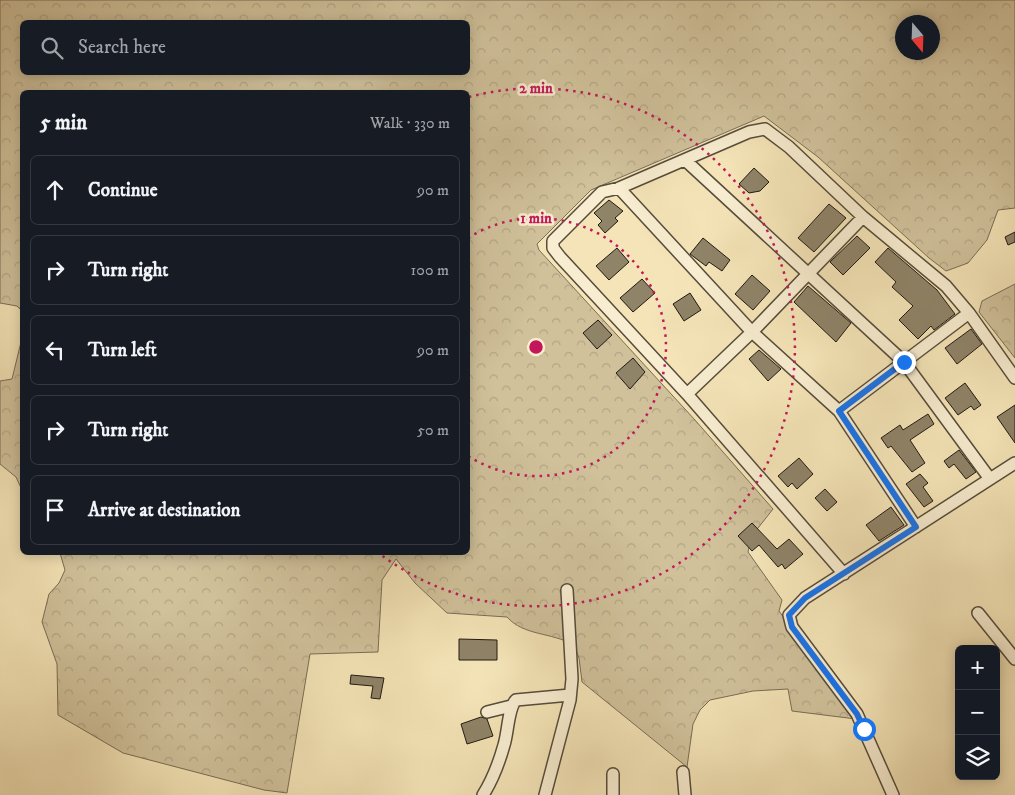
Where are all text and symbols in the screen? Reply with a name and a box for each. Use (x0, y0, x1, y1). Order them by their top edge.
north arrow (895, 15, 940, 60)
search box (20, 20, 470, 75)
icon: search (38, 34, 66, 62)
text: Search here (78, 36, 166, 59)
text: 2 min (519, 79, 553, 98)
text: 5 min (40, 110, 87, 136)
text: Walk · 330 m (370, 113, 450, 133)
icon: ahead (41, 176, 69, 204)
text: Continue (88, 179, 158, 202)
text: 90 m (417, 180, 449, 200)
text: 1 min (520, 209, 552, 228)
icon: right (41, 256, 69, 284)
text: Turn right (88, 259, 168, 282)
text: 100 m (411, 260, 449, 280)
icon: left (41, 336, 69, 364)
centre of rings (527, 338, 545, 356)
text: Turn left (88, 339, 157, 362)
text: 90 m (417, 340, 449, 360)
route end (893, 351, 916, 374)
icon: right (41, 416, 69, 444)
text: Turn right (88, 419, 168, 442)
text: 50 m (417, 420, 449, 440)
icon: arrive (41, 496, 69, 524)
text: Arrive at destination (88, 499, 240, 522)
map controls (955, 645, 1000, 780)
button: + (955, 645, 1000, 690)
button: − (955, 690, 1000, 735)
route start (853, 718, 876, 741)
button: layers (955, 735, 1000, 780)

